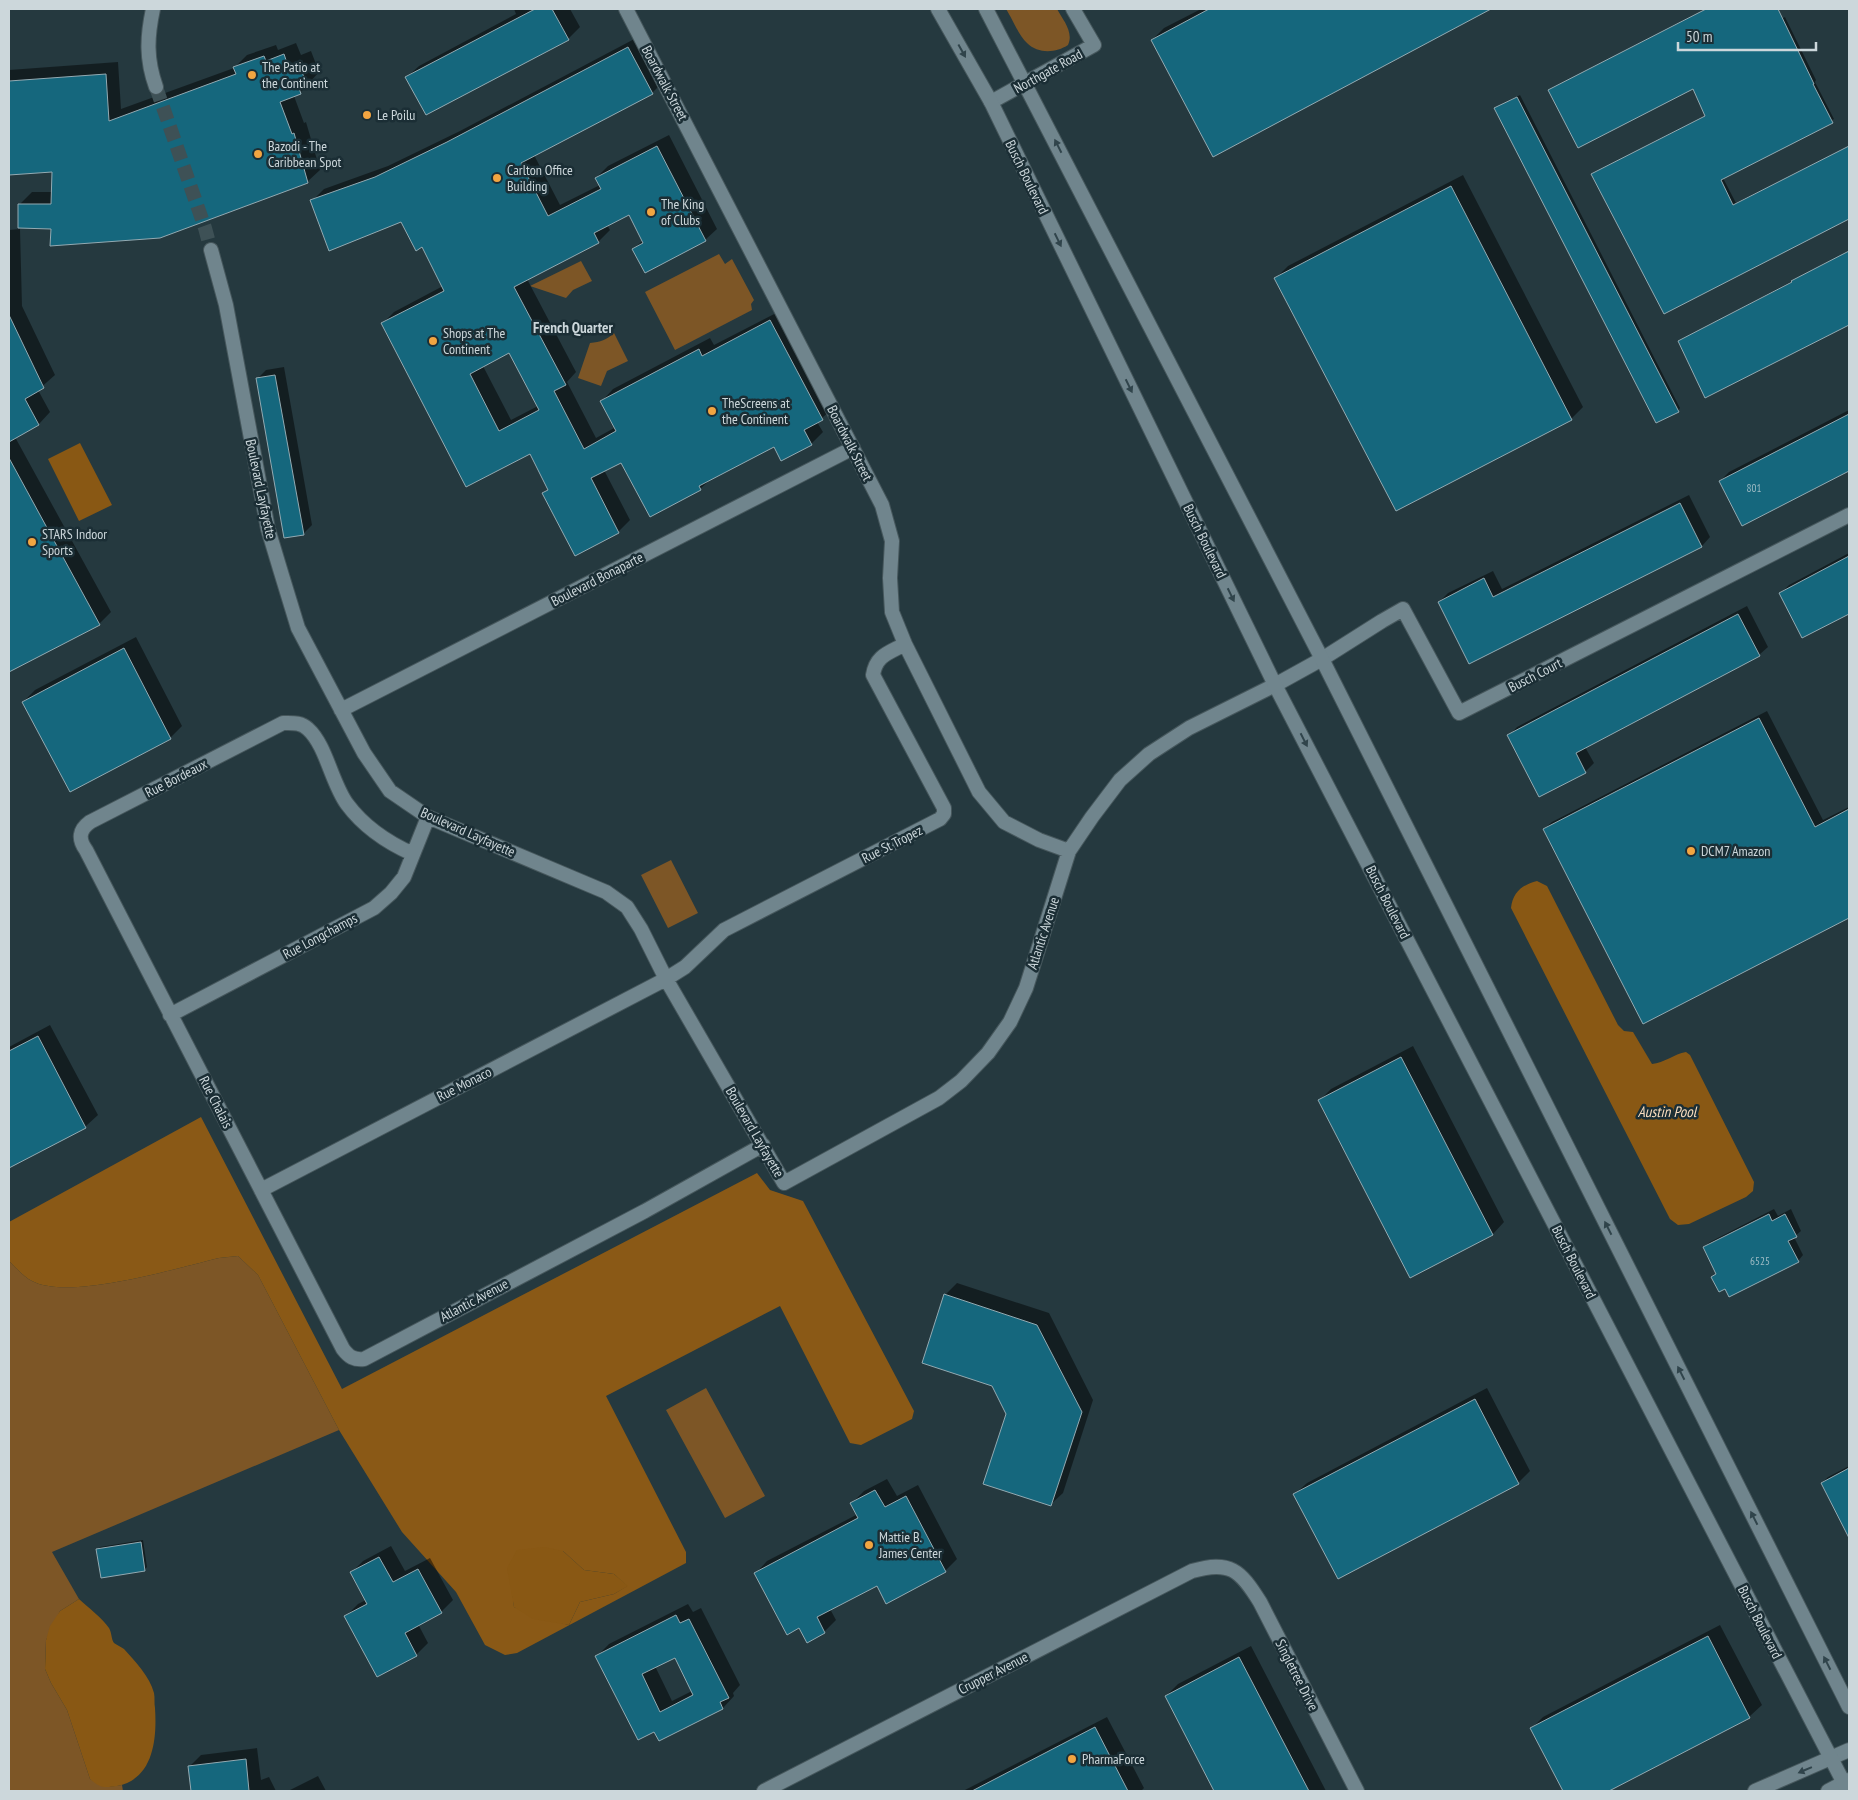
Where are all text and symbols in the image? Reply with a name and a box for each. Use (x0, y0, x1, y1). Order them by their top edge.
scale bar (1678, 20, 1816, 52)
text: 50 m (1686, 27, 1712, 46)
street label: Boardwalk Street (638, 42, 692, 124)
one-way arrow (958, 44, 967, 57)
street label: Northgate Road (1010, 45, 1086, 97)
place label: The Patio at the Continent (262, 58, 328, 92)
marker: The Patio at the Continent (246, 69, 258, 81)
place label: Le Poilu (377, 106, 415, 124)
marker: Le Poilu (361, 109, 373, 121)
place label: Bazodi - The Caribbean Spot (268, 137, 341, 171)
street label: Busch Boulevard (1001, 137, 1053, 217)
one-way arrow (1054, 139, 1062, 153)
marker: Bazodi - The Caribbean Spot (252, 148, 264, 160)
place label: Carlton Office Building (507, 161, 573, 195)
marker: Carlton Office Building (491, 172, 503, 184)
place label: The King of Clubs (661, 195, 704, 229)
marker: The King of Clubs (645, 206, 657, 218)
one-way arrow (1054, 233, 1062, 247)
district label: French Quarter (533, 318, 614, 337)
place label: Shops at The Continent (443, 324, 505, 358)
marker: Shops at The Continent (427, 335, 439, 347)
one-way arrow (1126, 379, 1134, 393)
place label: TheScreens at the Continent (722, 394, 790, 428)
street label: Boardwalk Street (823, 402, 877, 484)
marker: TheScreens at the Continent (706, 405, 718, 417)
street label: Boulevard Layfayette (242, 437, 280, 541)
house number: 801 (1747, 481, 1761, 495)
street label: Busch Boulevard (1179, 501, 1231, 581)
place label: STARS Indoor Sports (42, 525, 107, 559)
marker: STARS Indoor Sports (26, 536, 38, 548)
street label: Boulevard Bonaparte (548, 548, 646, 610)
one-way arrow (1227, 588, 1235, 602)
street label: Busch Court (1505, 654, 1565, 696)
one-way arrow (1300, 733, 1308, 747)
street label: Rue Bordeaux (142, 755, 210, 801)
street label: Boulevard Layfayette (418, 803, 518, 861)
street label: Rue St Tropez (859, 821, 925, 867)
place label: DCM7 Amazon (1701, 842, 1770, 860)
marker: DCM7 Amazon (1685, 845, 1697, 857)
street label: Busch Boulevard (1362, 862, 1414, 942)
street label: Atlantic Avenue (1023, 894, 1063, 971)
street label: Rue Longchamps (280, 909, 361, 963)
street label: Rue Monaco (434, 1063, 494, 1105)
street label: Rue Chalais (195, 1073, 237, 1131)
street label: Boulevard Layfayette (722, 1084, 788, 1181)
water label: Austin Pool (1638, 1102, 1698, 1121)
one-way arrow (1604, 1221, 1612, 1235)
street label: Busch Boulevard (1548, 1222, 1600, 1302)
house number: 6525 (1750, 1254, 1770, 1268)
street label: Atlantic Avenue (437, 1274, 511, 1326)
one-way arrow (1677, 1366, 1685, 1380)
one-way arrow (1750, 1511, 1758, 1525)
place label: Mattie B. James Center (878, 1528, 942, 1562)
marker: Mattie B. James Center (863, 1539, 875, 1551)
street label: Busch Boulevard (1734, 1582, 1786, 1662)
street label: Singletree Drive (1271, 1636, 1323, 1714)
street label: Crupper Avenue (955, 1648, 1031, 1698)
one-way arrow (1823, 1656, 1831, 1670)
place label: PharmaForce (1082, 1750, 1145, 1768)
marker: PharmaForce (1066, 1753, 1078, 1765)
one-way arrow (1798, 1766, 1812, 1774)

